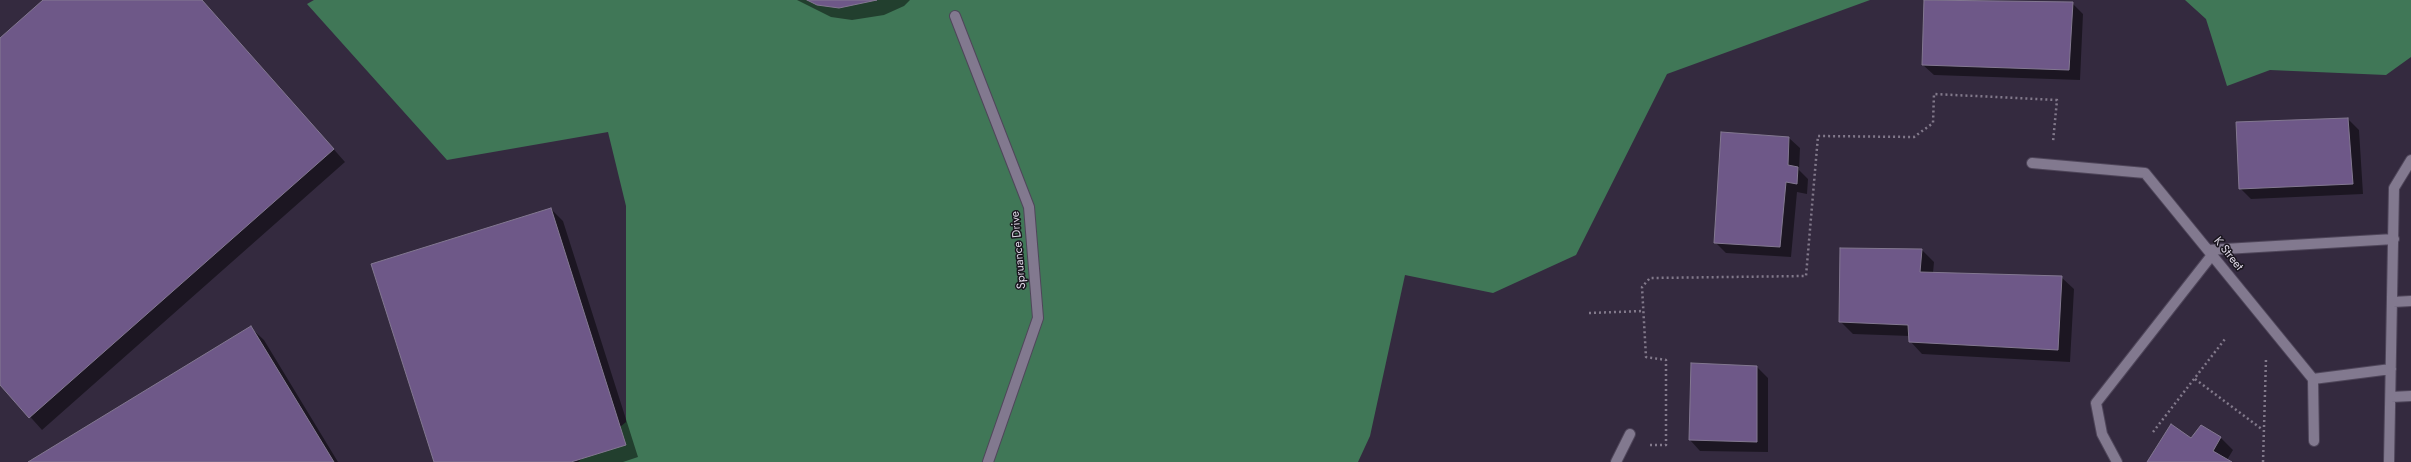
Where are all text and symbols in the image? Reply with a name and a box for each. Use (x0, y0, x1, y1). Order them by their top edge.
street label: Spruance Drive (1008, 210, 1030, 290)
street label: K Street (2210, 234, 2246, 274)

